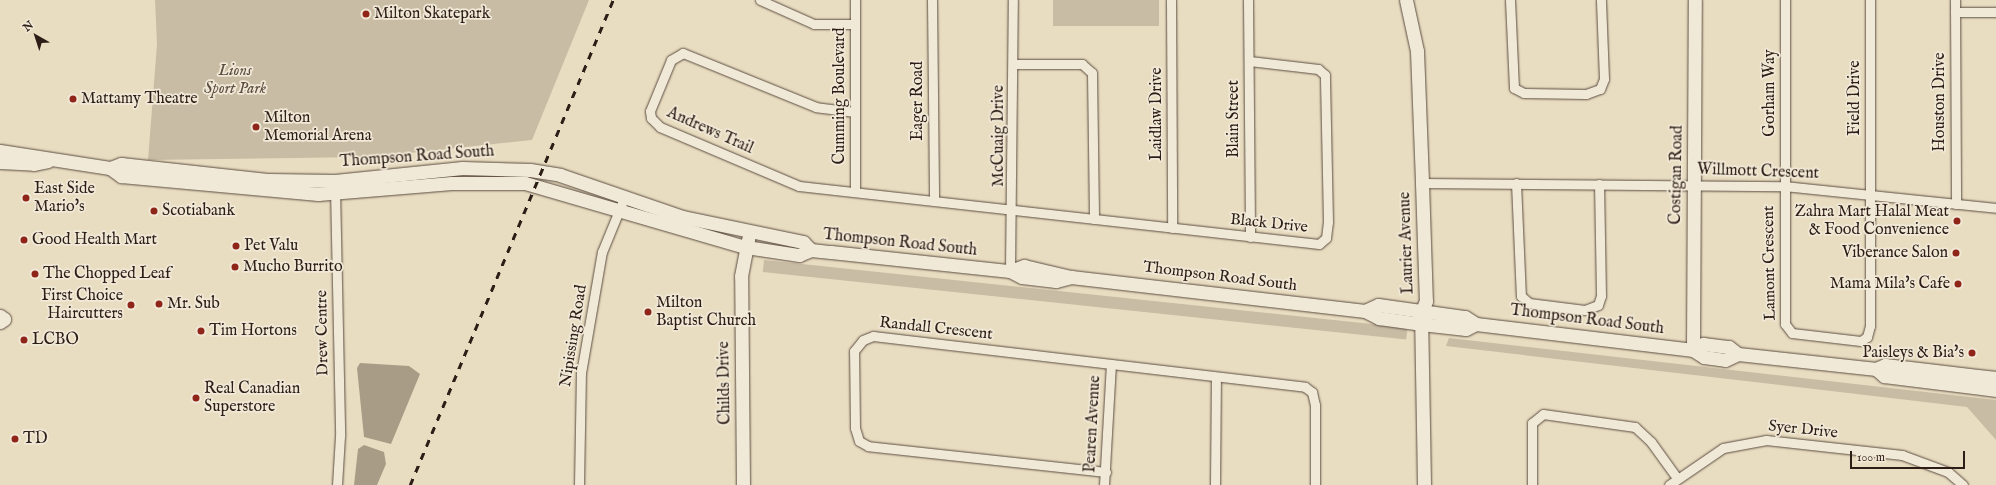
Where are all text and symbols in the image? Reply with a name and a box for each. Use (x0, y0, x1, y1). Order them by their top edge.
place label: Milton Skatepark (374, 4, 490, 24)
marker: Milton Skatepark (361, 9, 371, 19)
north arrow (16, 16, 56, 56)
text: N (20, 18, 37, 35)
street label: Cumming Boulevard (830, 28, 850, 164)
street label: Gorham Way (1760, 49, 1780, 137)
street label: Houston Drive (1930, 52, 1950, 152)
street label: Field Drive (1845, 60, 1865, 136)
park label: Lions Sport Park (204, 61, 266, 99)
street label: Eager Road (908, 61, 928, 141)
street label: Laidlaw Drive (1147, 67, 1167, 161)
street label: Blain Street (1224, 80, 1244, 158)
street label: McCuaig Drive (989, 85, 1009, 187)
place label: Mattamy Theatre (81, 89, 198, 109)
marker: Mattamy Theatre (68, 94, 78, 104)
street label: Andrews Trail (664, 103, 756, 159)
place label: Milton Memorial Arena (264, 108, 372, 146)
marker: Milton Memorial Arena (251, 122, 261, 132)
street label: Costigan Road (1667, 125, 1687, 225)
street label: Thompson Road South (339, 142, 495, 172)
street label: Willmott Crescent (1697, 160, 1819, 184)
place label: East Side Mario's (34, 179, 95, 217)
street label: Laurier Avenue (1396, 192, 1418, 294)
marker: East Side Mario's (21, 193, 31, 203)
place label: Scotiabank (162, 201, 235, 221)
place label: Zahra Mart Halal Meat & Food Convenience (1795, 202, 1949, 240)
street label: Lamont Crescent (1759, 205, 1781, 321)
marker: Scotiabank (149, 206, 159, 216)
street label: Black Drive (1229, 210, 1309, 238)
marker: Zahra Mart Halal Meat & Food Convenience (1952, 216, 1962, 226)
street label: Thompson Road South (822, 225, 978, 261)
place label: Good Health Mart (32, 230, 157, 250)
marker: Good Health Mart (19, 235, 29, 245)
place label: Pet Valu (244, 236, 298, 256)
marker: Pet Valu (231, 241, 241, 251)
place label: Viberance Salon (1842, 243, 1948, 263)
marker: Viberance Salon (1951, 248, 1961, 258)
place label: Mucho Burrito (243, 257, 343, 277)
street label: Thompson Road South (1142, 258, 1298, 296)
marker: Mucho Burrito (230, 262, 240, 272)
place label: The Chopped Leaf (43, 264, 171, 284)
marker: The Chopped Leaf (30, 269, 40, 279)
place label: Mama Mila's Cafe (1830, 274, 1950, 294)
marker: Mama Mila's Cafe (1953, 279, 1963, 289)
street label: Nipissing Road (556, 284, 592, 388)
place label: First Choice Haircutters (41, 286, 123, 324)
street label: Drew Centre (313, 290, 333, 376)
place label: Milton Baptist Church (656, 293, 756, 331)
place label: Mr. Sub (167, 294, 220, 314)
marker: Mr. Sub (154, 299, 164, 309)
marker: First Choice Haircutters (126, 300, 136, 310)
street label: Thompson Road South (1509, 301, 1665, 339)
marker: Milton Baptist Church (643, 307, 653, 317)
street label: Randall Crescent (878, 314, 994, 344)
place label: Tim Hortons (209, 321, 297, 341)
marker: Tim Hortons (196, 326, 206, 336)
place label: LCBO (32, 330, 79, 350)
marker: LCBO (19, 335, 29, 345)
street label: Childs Drive (715, 341, 735, 425)
place label: Paisleys & Bia's (1862, 343, 1964, 363)
marker: Paisleys & Bia's (1967, 348, 1977, 358)
street label: Pearen Avenue (1081, 375, 1105, 473)
place label: Real Canadian Superstore (204, 379, 300, 417)
marker: Real Canadian Superstore (191, 393, 201, 403)
street label: Syer Drive (1767, 417, 1839, 443)
place label: TD (23, 429, 47, 449)
marker: TD (10, 434, 20, 444)
scale bar (1852, 443, 1967, 469)
text: 100 m (1857, 450, 1885, 465)

